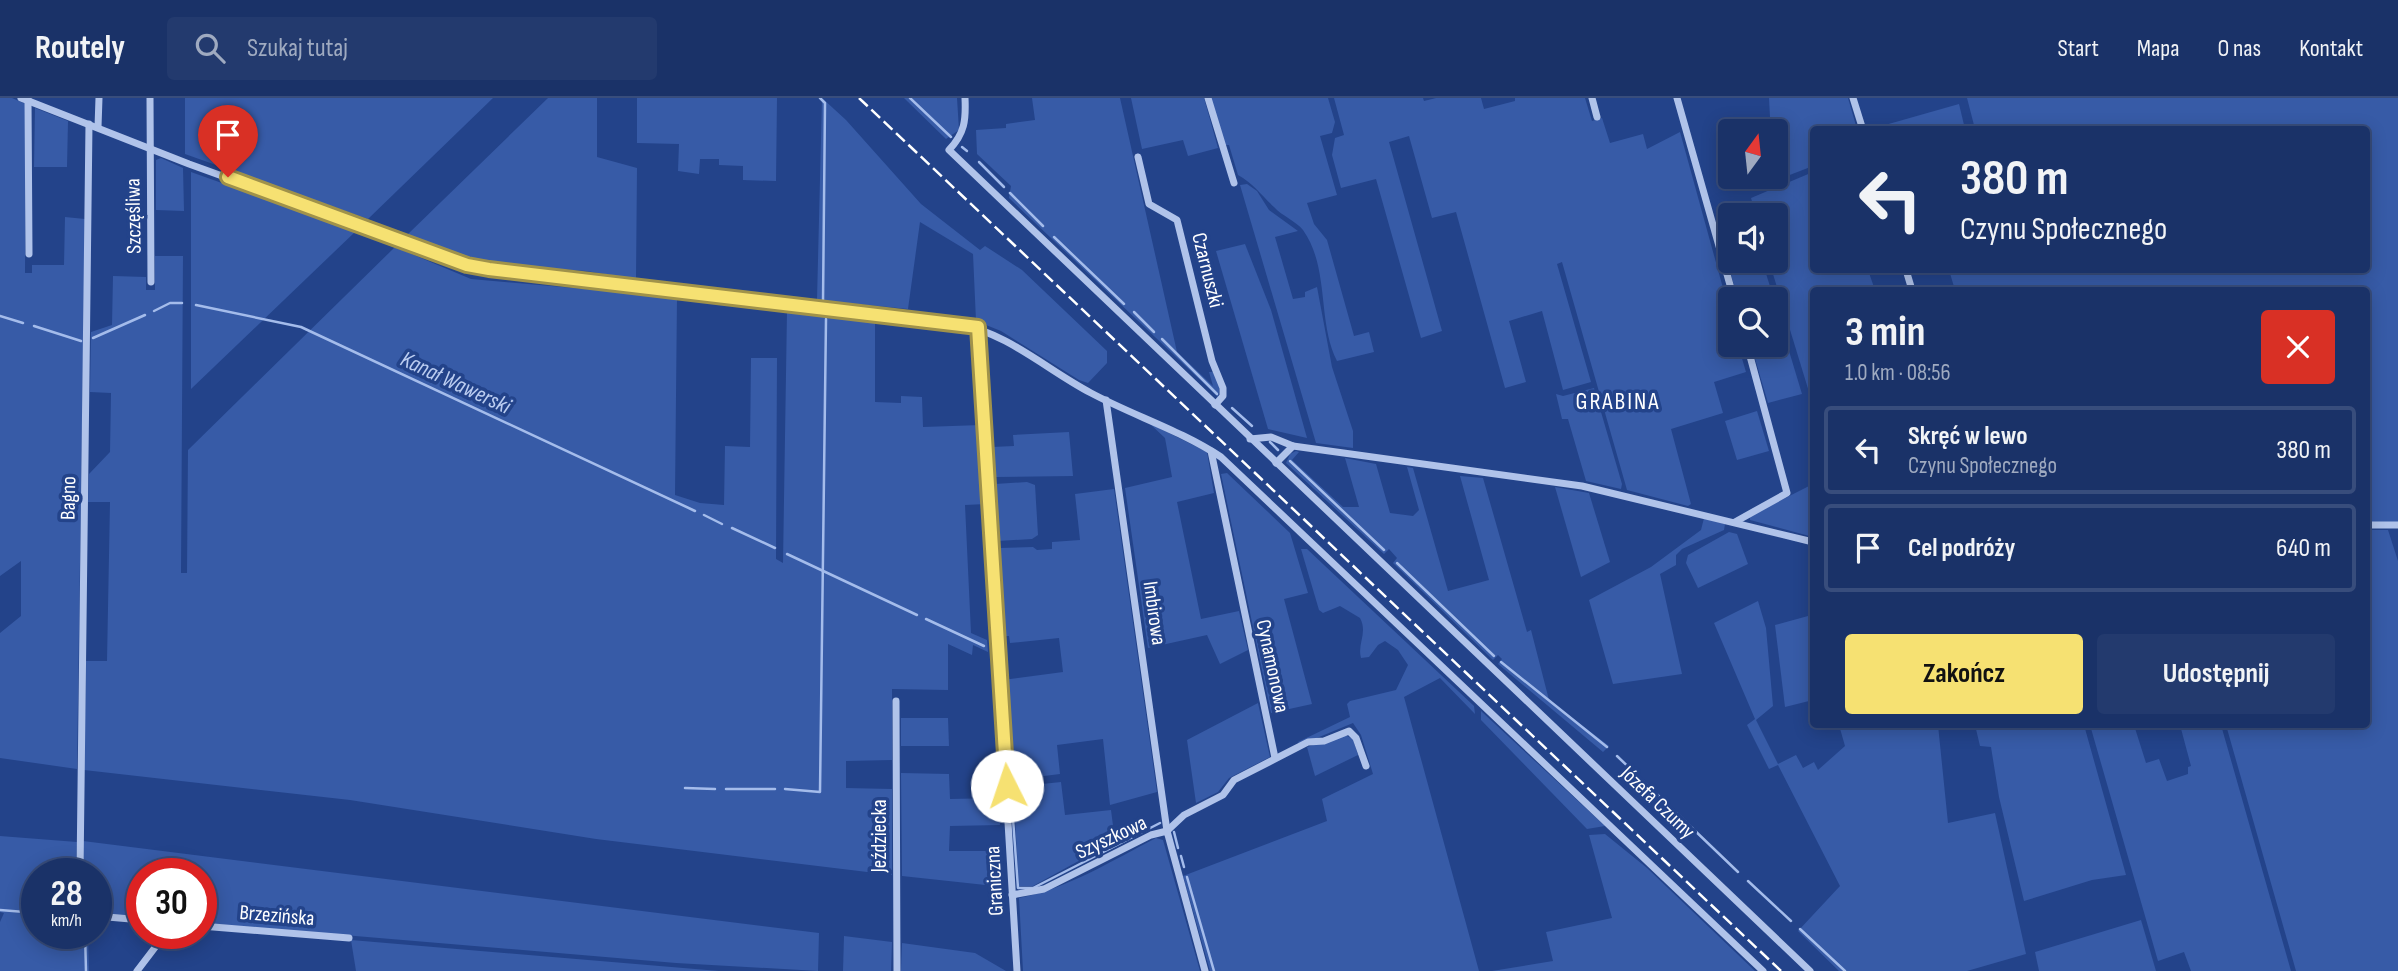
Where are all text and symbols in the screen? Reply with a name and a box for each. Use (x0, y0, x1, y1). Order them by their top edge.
search box (167, 17, 657, 80)
text: Routely (35, 28, 125, 68)
icon: search (191, 29, 229, 67)
text: Szukaj tutaj (247, 33, 348, 64)
text: Start (2058, 34, 2099, 63)
text: Mapa (2137, 34, 2179, 63)
text: O nas (2217, 34, 2261, 63)
text: Kontakt (2299, 34, 2363, 63)
pin (198, 105, 258, 177)
icon: arrive (209, 116, 247, 154)
north arrow (1718, 119, 1788, 189)
map controls (1718, 119, 1788, 357)
text: 380 m (1960, 150, 2069, 209)
icon: left (1845, 154, 1936, 245)
street label: Szczęśliwa (120, 178, 147, 254)
button: sound (1718, 203, 1788, 273)
text: Czynu Społecznego (1960, 210, 2167, 249)
street label: Czarnuszki (1186, 230, 1229, 310)
button: search (1718, 287, 1788, 357)
text: 3 min (1845, 307, 1925, 358)
button: close (2261, 310, 2335, 384)
water label: Kanał Wawerski (396, 345, 516, 421)
text: 1.0 km · 08:56 (1845, 359, 1951, 387)
district label: GRABINA (1575, 387, 1661, 416)
text: Skręć w lewo (1908, 421, 2028, 452)
icon: left (1849, 431, 1887, 469)
text: 380 m (2276, 435, 2331, 466)
text: Czynu Społecznego (1908, 452, 2057, 480)
street label: Bagno (56, 476, 81, 520)
icon: arrive (1849, 529, 1887, 567)
text: Cel podróży (1908, 533, 2015, 564)
text: 640 m (2276, 533, 2331, 564)
street label: Imbirowa (1138, 580, 1171, 647)
street label: Cynamonowa (1250, 617, 1295, 715)
button: Zakończ (1845, 634, 2083, 714)
button: Udostępnij (2097, 634, 2335, 714)
position arrow (970, 749, 1044, 823)
street label: Józefa Czumy (1615, 760, 1700, 844)
street label: Jeździecka (867, 799, 892, 874)
street label: Szyszkowa (1072, 810, 1151, 865)
street label: Graniczna (980, 845, 1009, 917)
speed limit sign: 30 (126, 858, 217, 949)
text: 28 (51, 873, 82, 916)
street label: Brzezińska (238, 900, 315, 931)
text: km/h (51, 910, 82, 931)

